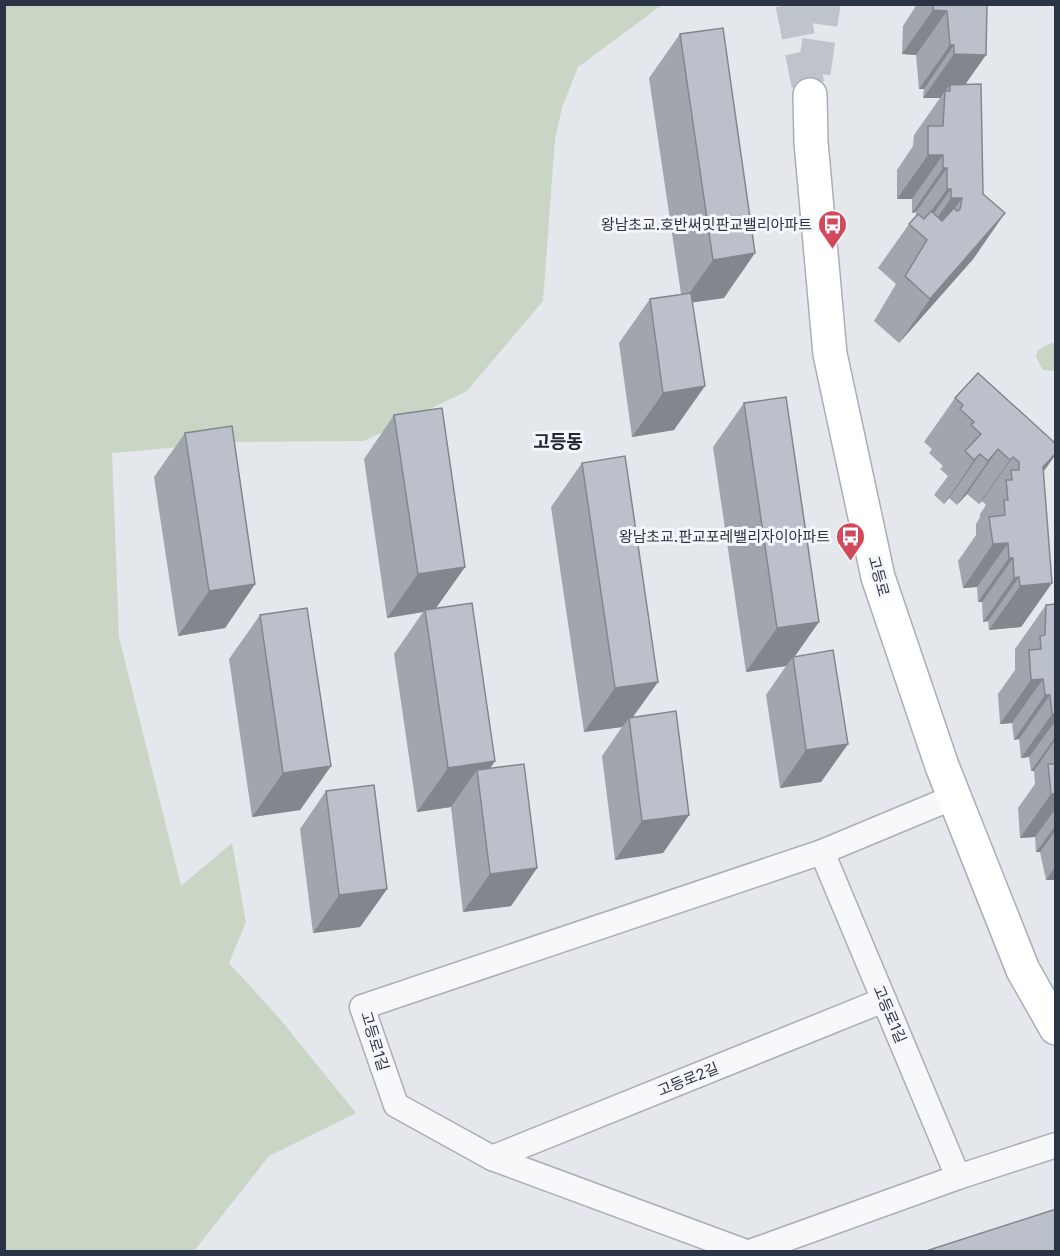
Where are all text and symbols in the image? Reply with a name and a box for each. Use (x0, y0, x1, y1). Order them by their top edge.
bus stop icon: 왕남초교.호반써밋판교밸리아파트 (817, 208, 849, 250)
place label: 왕남초교.호반써밋판교밸리아파트 (601, 215, 812, 234)
district label: 고등동 (533, 431, 583, 452)
bus stop icon: 왕남초교.판교포레밸리자이아파트 (835, 520, 867, 562)
place label: 왕남초교.판교포레밸리자이아파트 (619, 527, 830, 546)
street label: 고등로 (864, 554, 894, 598)
street label: 고등로1길 (869, 982, 911, 1046)
street label: 고등로1길 (357, 1009, 393, 1073)
street label: 고등로2길 (655, 1058, 721, 1100)

